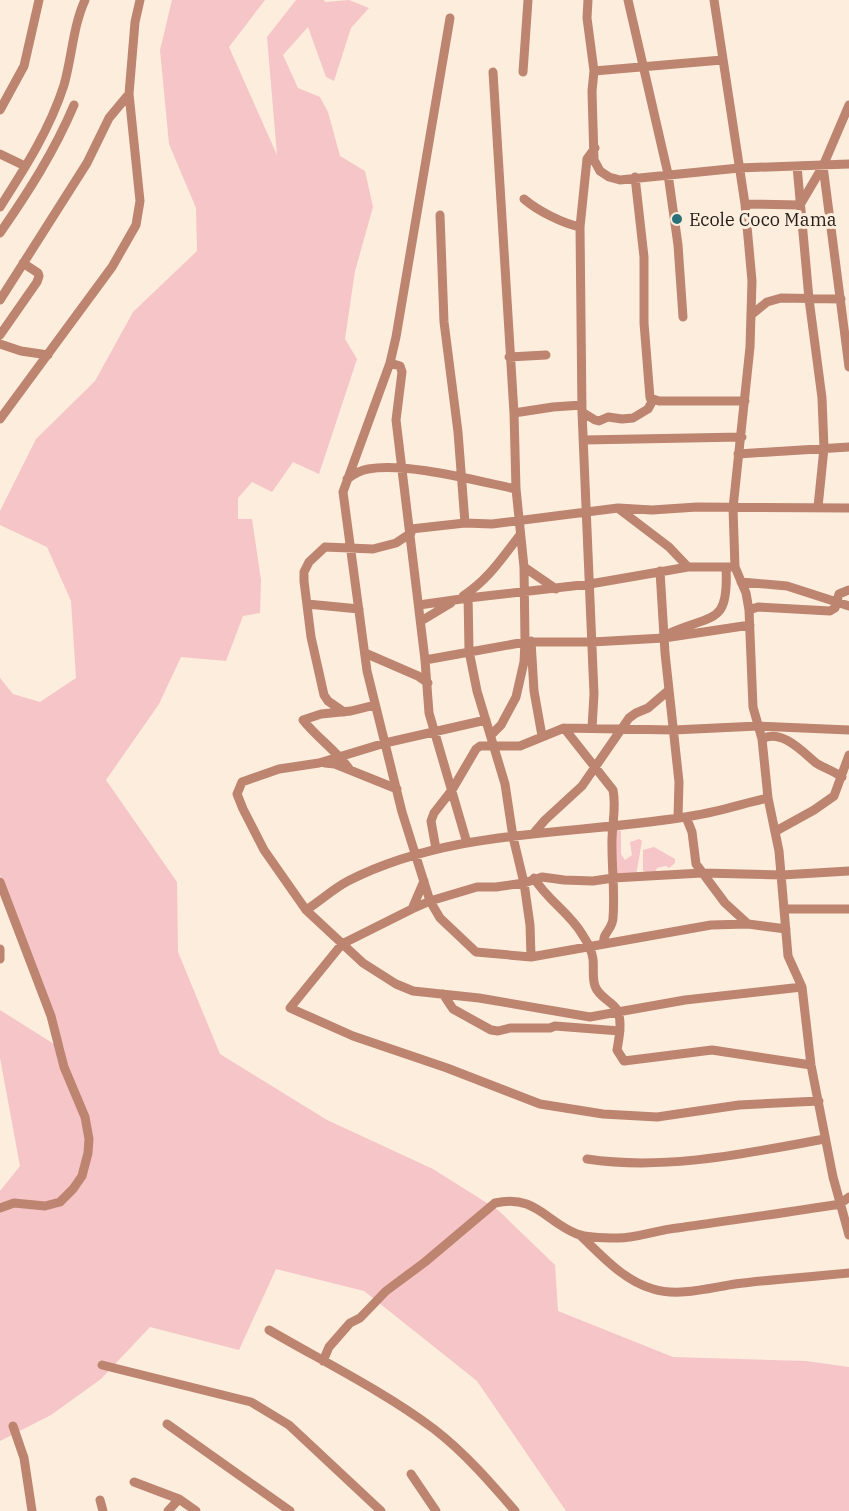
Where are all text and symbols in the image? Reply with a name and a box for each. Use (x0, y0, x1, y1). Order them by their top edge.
place label: Ecole Coco Mama (689, 208, 837, 231)
marker: Ecole Coco Mama (670, 212, 684, 226)

